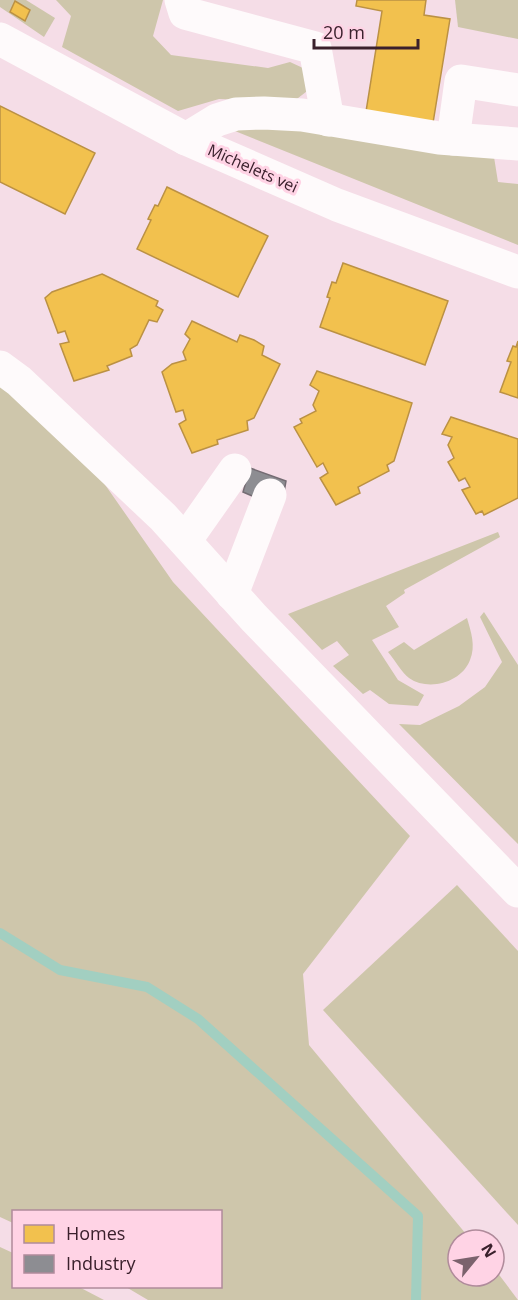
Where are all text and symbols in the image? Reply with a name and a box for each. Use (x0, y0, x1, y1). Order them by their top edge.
scale bar (314, 12, 418, 50)
text: 20 m (323, 20, 365, 44)
street label: Michelets vei (204, 138, 302, 198)
legend (12, 1210, 222, 1288)
text: Homes (66, 1221, 125, 1245)
north arrow (446, 1228, 506, 1288)
text: N (476, 1239, 502, 1262)
text: Industry (66, 1251, 136, 1275)

